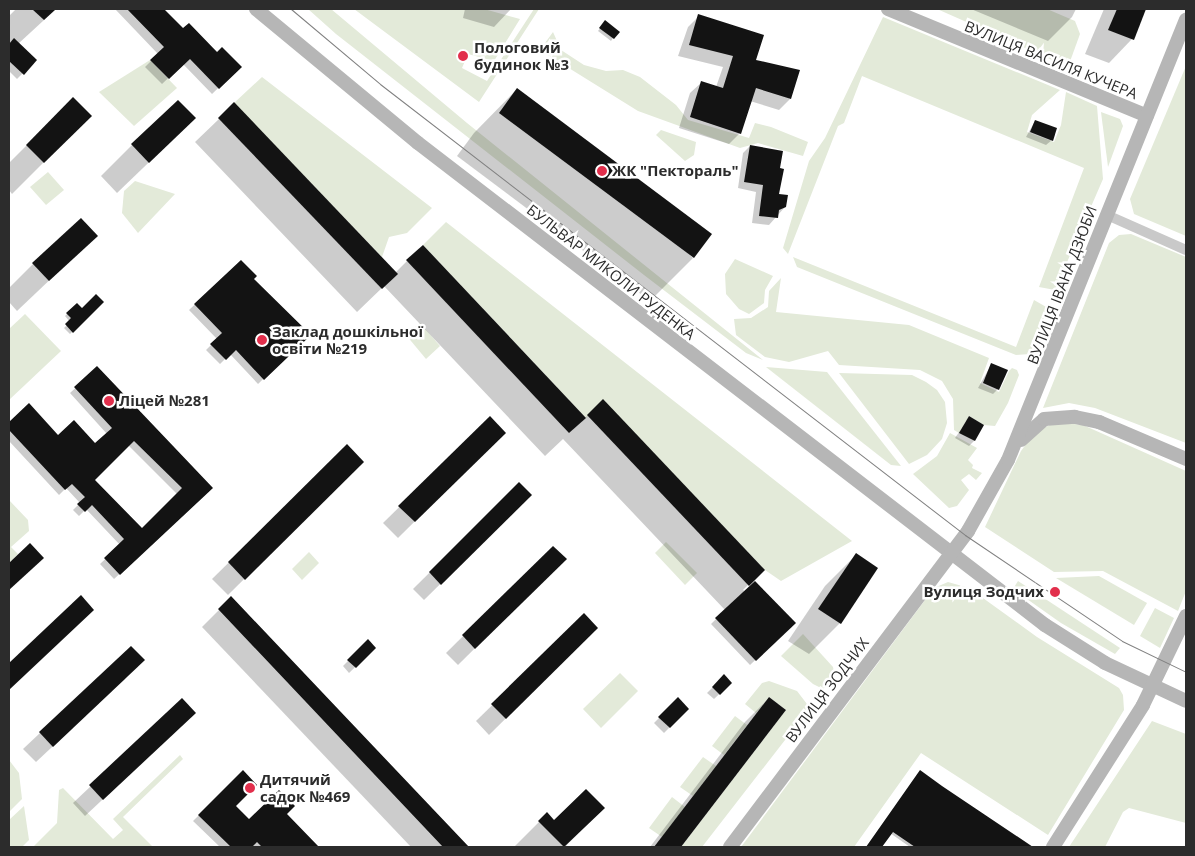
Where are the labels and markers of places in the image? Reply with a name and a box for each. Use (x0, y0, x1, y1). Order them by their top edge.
place label: Пологовий будинок №3 (474, 38, 569, 73)
marker: Пологовий будинок №3 (456, 49, 470, 63)
place label: ЖК "Пектораль" (612, 162, 739, 180)
marker: ЖК "Пектораль" (596, 165, 608, 177)
place label: Заклад дошкільної освіти №219 (272, 322, 423, 357)
marker: Заклад дошкільної освіти №219 (256, 334, 268, 346)
place label: Ліцей №281 (119, 392, 210, 410)
marker: Ліцей №281 (103, 395, 115, 407)
place label: Вулиця Зодчих (924, 583, 1044, 601)
marker: Вулиця Зодчих (1048, 585, 1062, 599)
place label: Дитячий садок №469 (260, 770, 350, 805)
marker: Дитячий садок №469 (244, 782, 256, 794)

